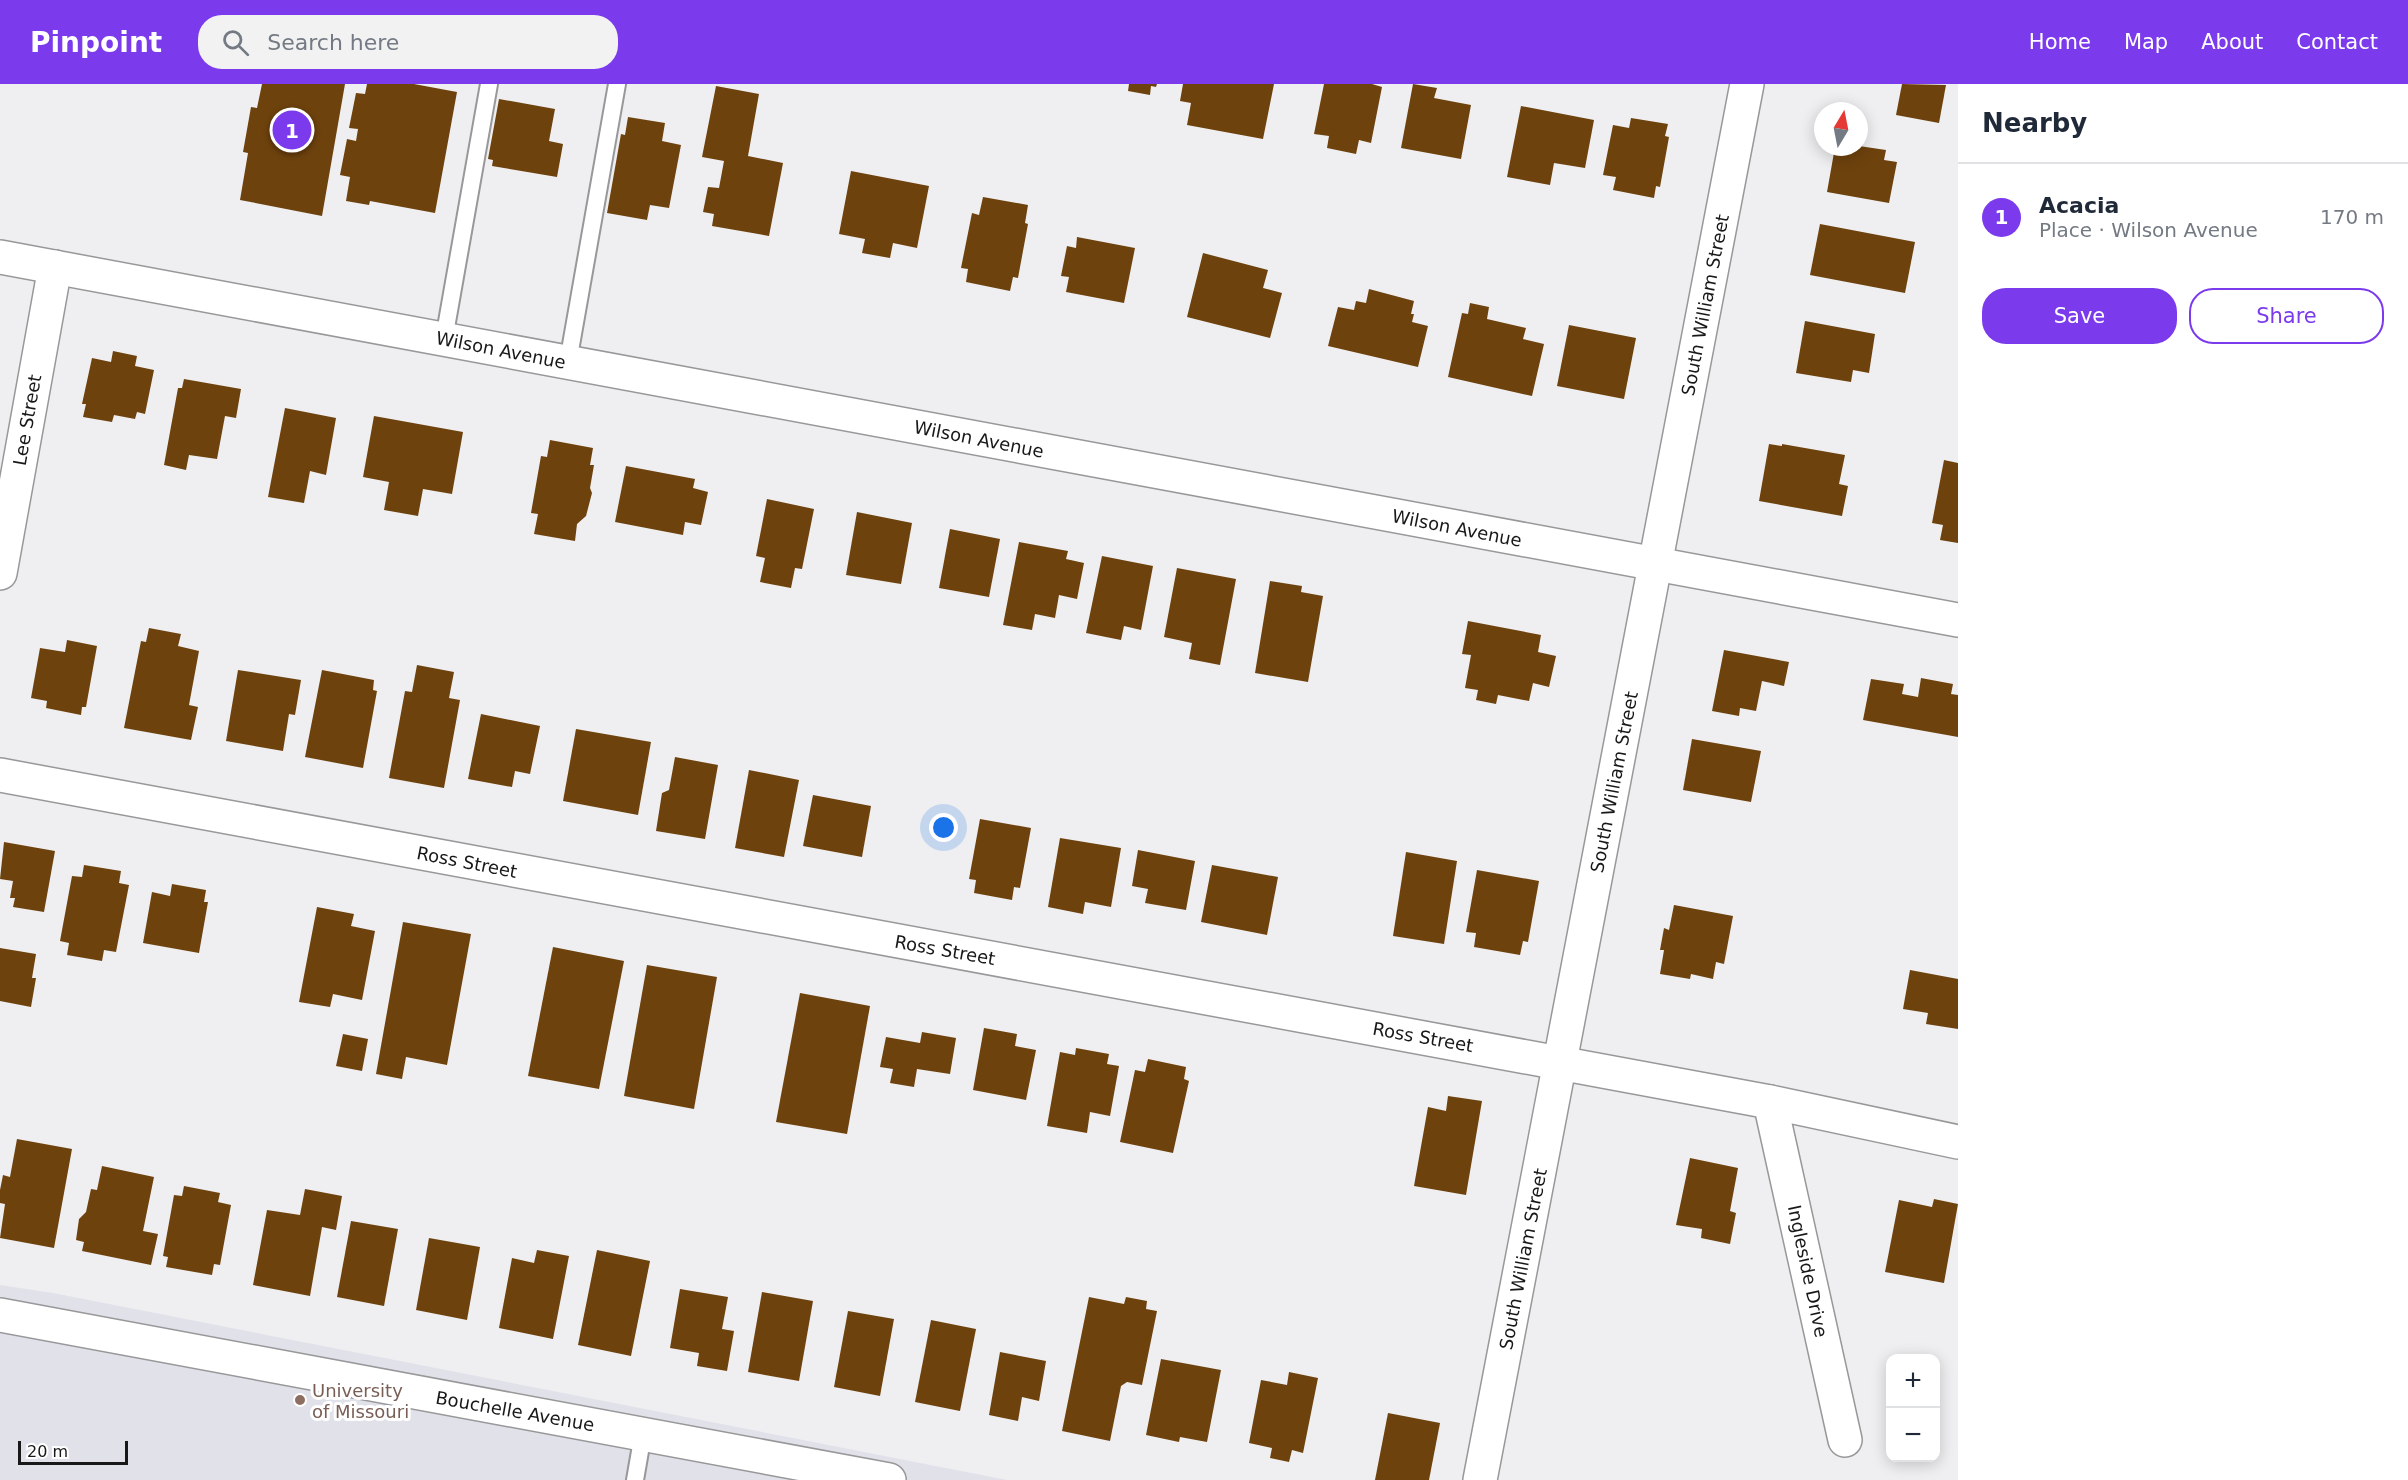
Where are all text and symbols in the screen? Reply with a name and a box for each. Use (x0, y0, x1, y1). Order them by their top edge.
search box (198, 15, 618, 69)
text: Pinpoint (30, 26, 162, 59)
icon: search (219, 26, 252, 59)
text: Search here (267, 30, 399, 55)
text: Home (2029, 30, 2091, 54)
text: Map (2124, 30, 2168, 54)
text: About (2201, 30, 2263, 54)
text: Contact (2296, 30, 2378, 54)
north arrow (1814, 102, 1868, 156)
pin: 1 (272, 108, 312, 152)
text: Nearby (1982, 108, 2087, 138)
text: Acacia (2039, 193, 2119, 218)
text: 1 (1995, 205, 2008, 229)
text: 170 m (2320, 205, 2384, 229)
street label: South William Street (1677, 212, 1733, 398)
text: Place · Wilson Avenue (2039, 218, 2258, 242)
button: Save (1982, 288, 2177, 344)
button: Share (2189, 288, 2384, 344)
street label: Wilson Avenue (434, 327, 568, 373)
street label: Lee Street (9, 373, 45, 467)
street label: Wilson Avenue (912, 416, 1046, 462)
street label: Wilson Avenue (1390, 505, 1524, 551)
street label: South William Street (1586, 689, 1642, 875)
your location (929, 813, 958, 842)
street label: Ross Street (415, 842, 519, 882)
street label: Ross Street (893, 931, 997, 969)
street label: Ross Street (1371, 1018, 1475, 1056)
street label: South William Street (1495, 1166, 1551, 1352)
street label: Ingleside Drive (1784, 1203, 1832, 1339)
map controls (1886, 1354, 1940, 1462)
button: + (1886, 1354, 1940, 1408)
place label: University of Missouri (312, 1380, 409, 1422)
street label: Bouchelle Avenue (434, 1387, 596, 1435)
marker: University of Missouri (293, 1393, 307, 1407)
button: − (1886, 1408, 1940, 1462)
scale bar (18, 1438, 128, 1466)
text: 20 m (27, 1442, 68, 1461)

